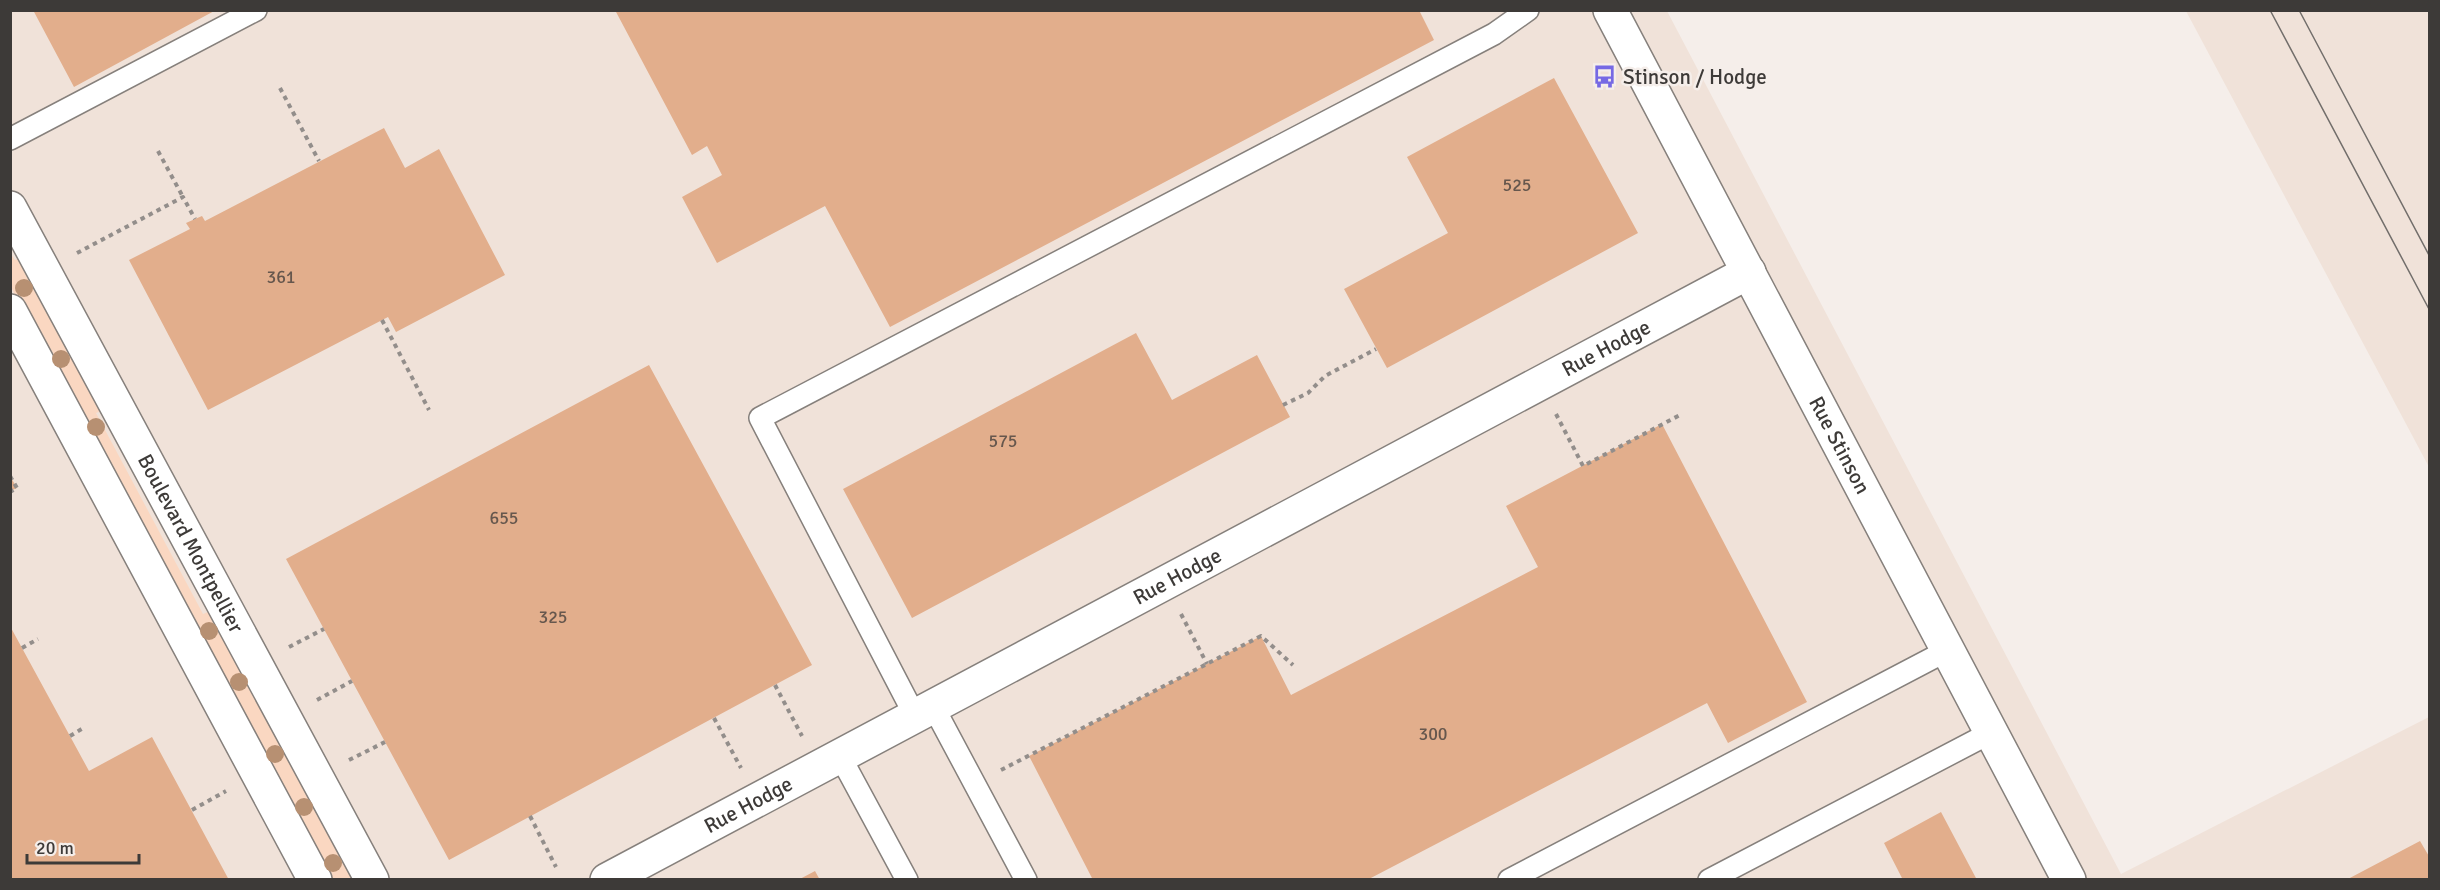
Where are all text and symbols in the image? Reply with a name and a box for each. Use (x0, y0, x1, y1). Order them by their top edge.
bus stop icon: Stinson / Hodge (1592, 64, 1618, 90)
place label: Stinson / Hodge (1623, 64, 1767, 90)
house number: 525 (1502, 174, 1532, 196)
house number: 361 (266, 266, 296, 288)
street label: Rue Hodge (1557, 314, 1655, 382)
street label: Rue Stinson (1803, 392, 1876, 498)
house number: 575 (988, 430, 1018, 452)
street label: Boulevard Montpellier (132, 450, 250, 638)
house number: 655 (489, 507, 519, 529)
street label: Rue Hodge (1128, 542, 1226, 611)
house number: 325 (538, 606, 568, 628)
house number: 300 (1418, 723, 1448, 745)
street label: Rue Hodge (699, 771, 797, 839)
scale bar (27, 827, 140, 865)
text: 20 m (36, 837, 74, 859)

